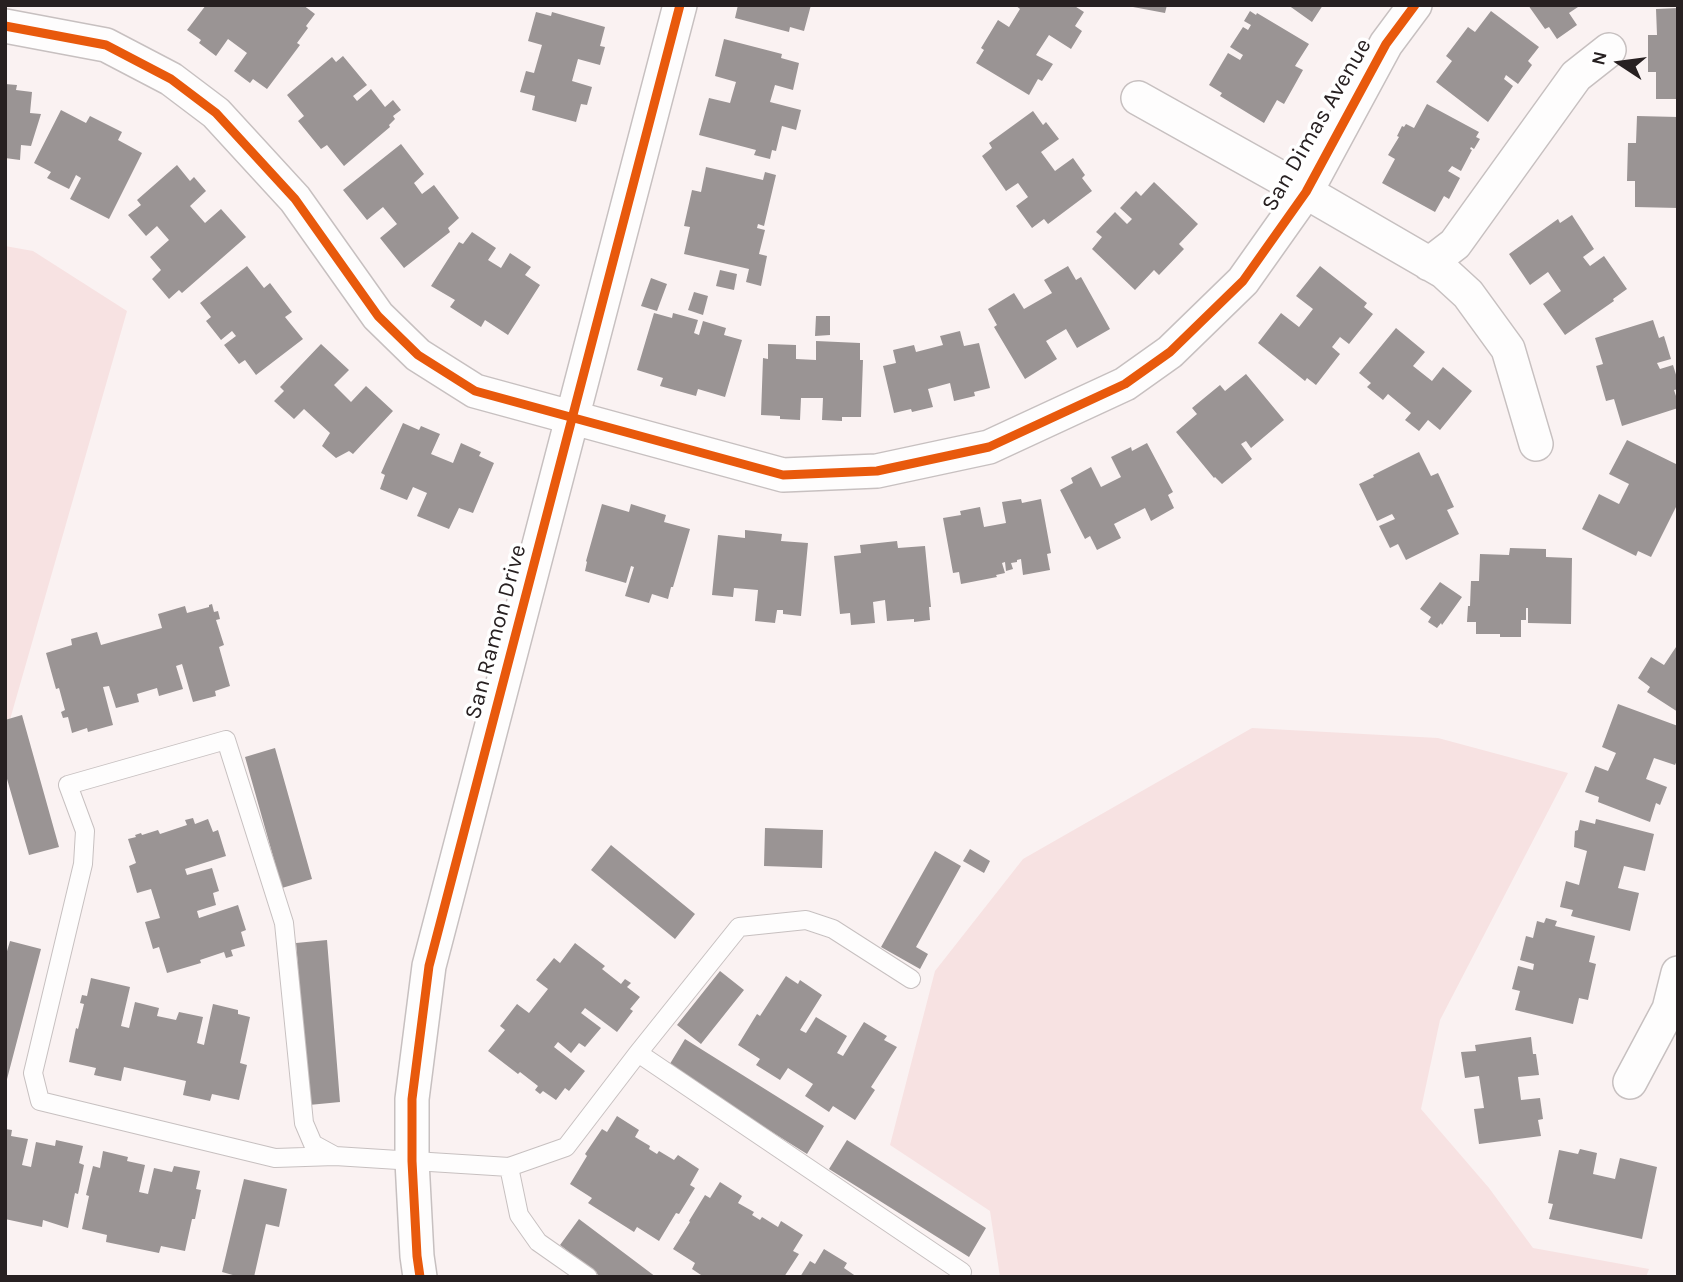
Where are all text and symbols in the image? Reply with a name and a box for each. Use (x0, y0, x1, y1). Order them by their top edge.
north arrow (1585, 28, 1655, 98)
street label: San Dimas Avenue (1256, 34, 1378, 216)
text: N (1587, 49, 1612, 67)
street label: San Ramon Drive (459, 542, 533, 722)

